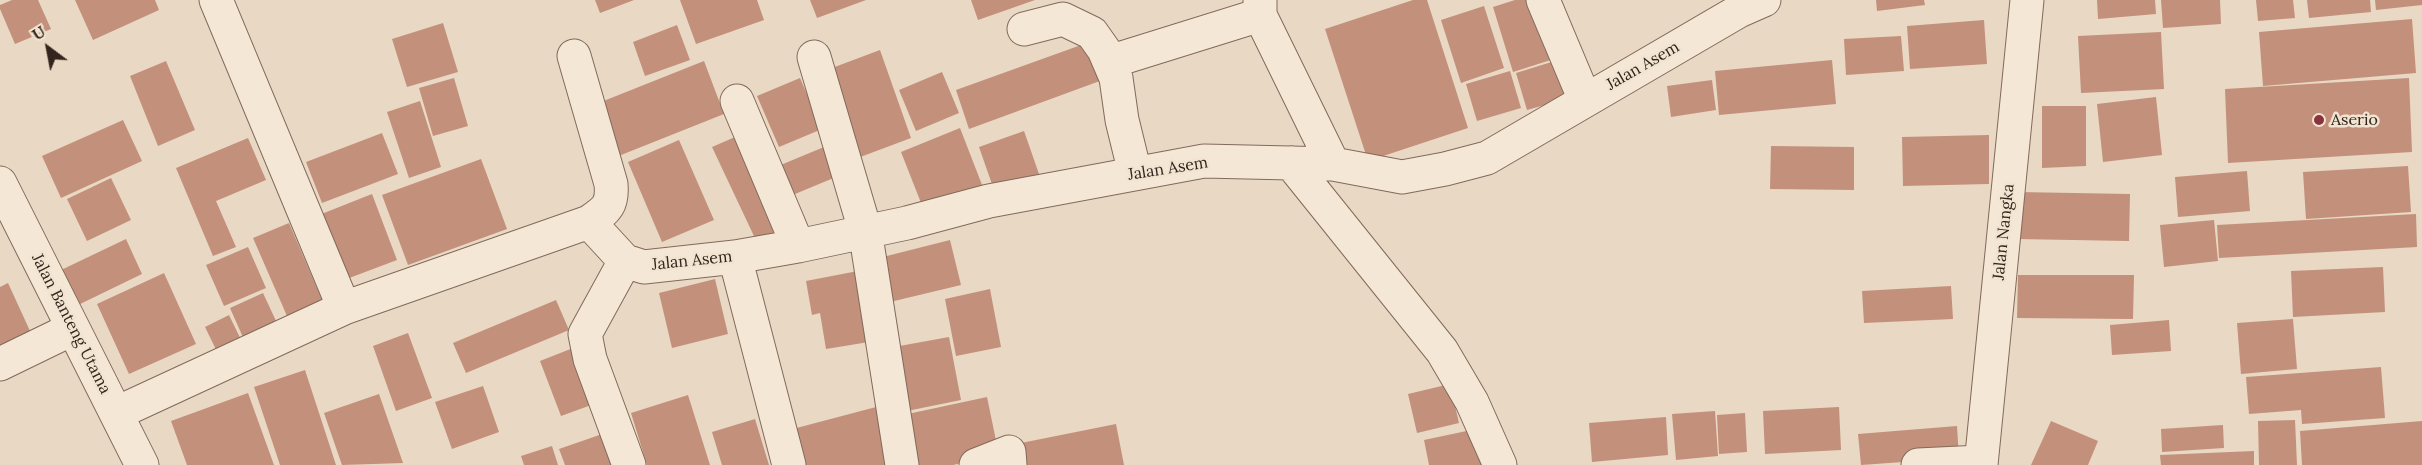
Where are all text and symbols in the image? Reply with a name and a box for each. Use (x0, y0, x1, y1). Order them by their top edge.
north arrow (18, 18, 78, 78)
text: U (28, 21, 49, 44)
street label: Jalan Asem (1603, 37, 1683, 95)
place label: Aserio (2331, 110, 2378, 130)
marker: Aserio (2312, 113, 2326, 127)
street label: Jalan Asem (1127, 153, 1209, 185)
street label: Jalan Nangka (1989, 183, 2019, 281)
street label: Jalan Asem (651, 247, 733, 275)
street label: Jalan Banteng Utama (27, 251, 115, 397)

